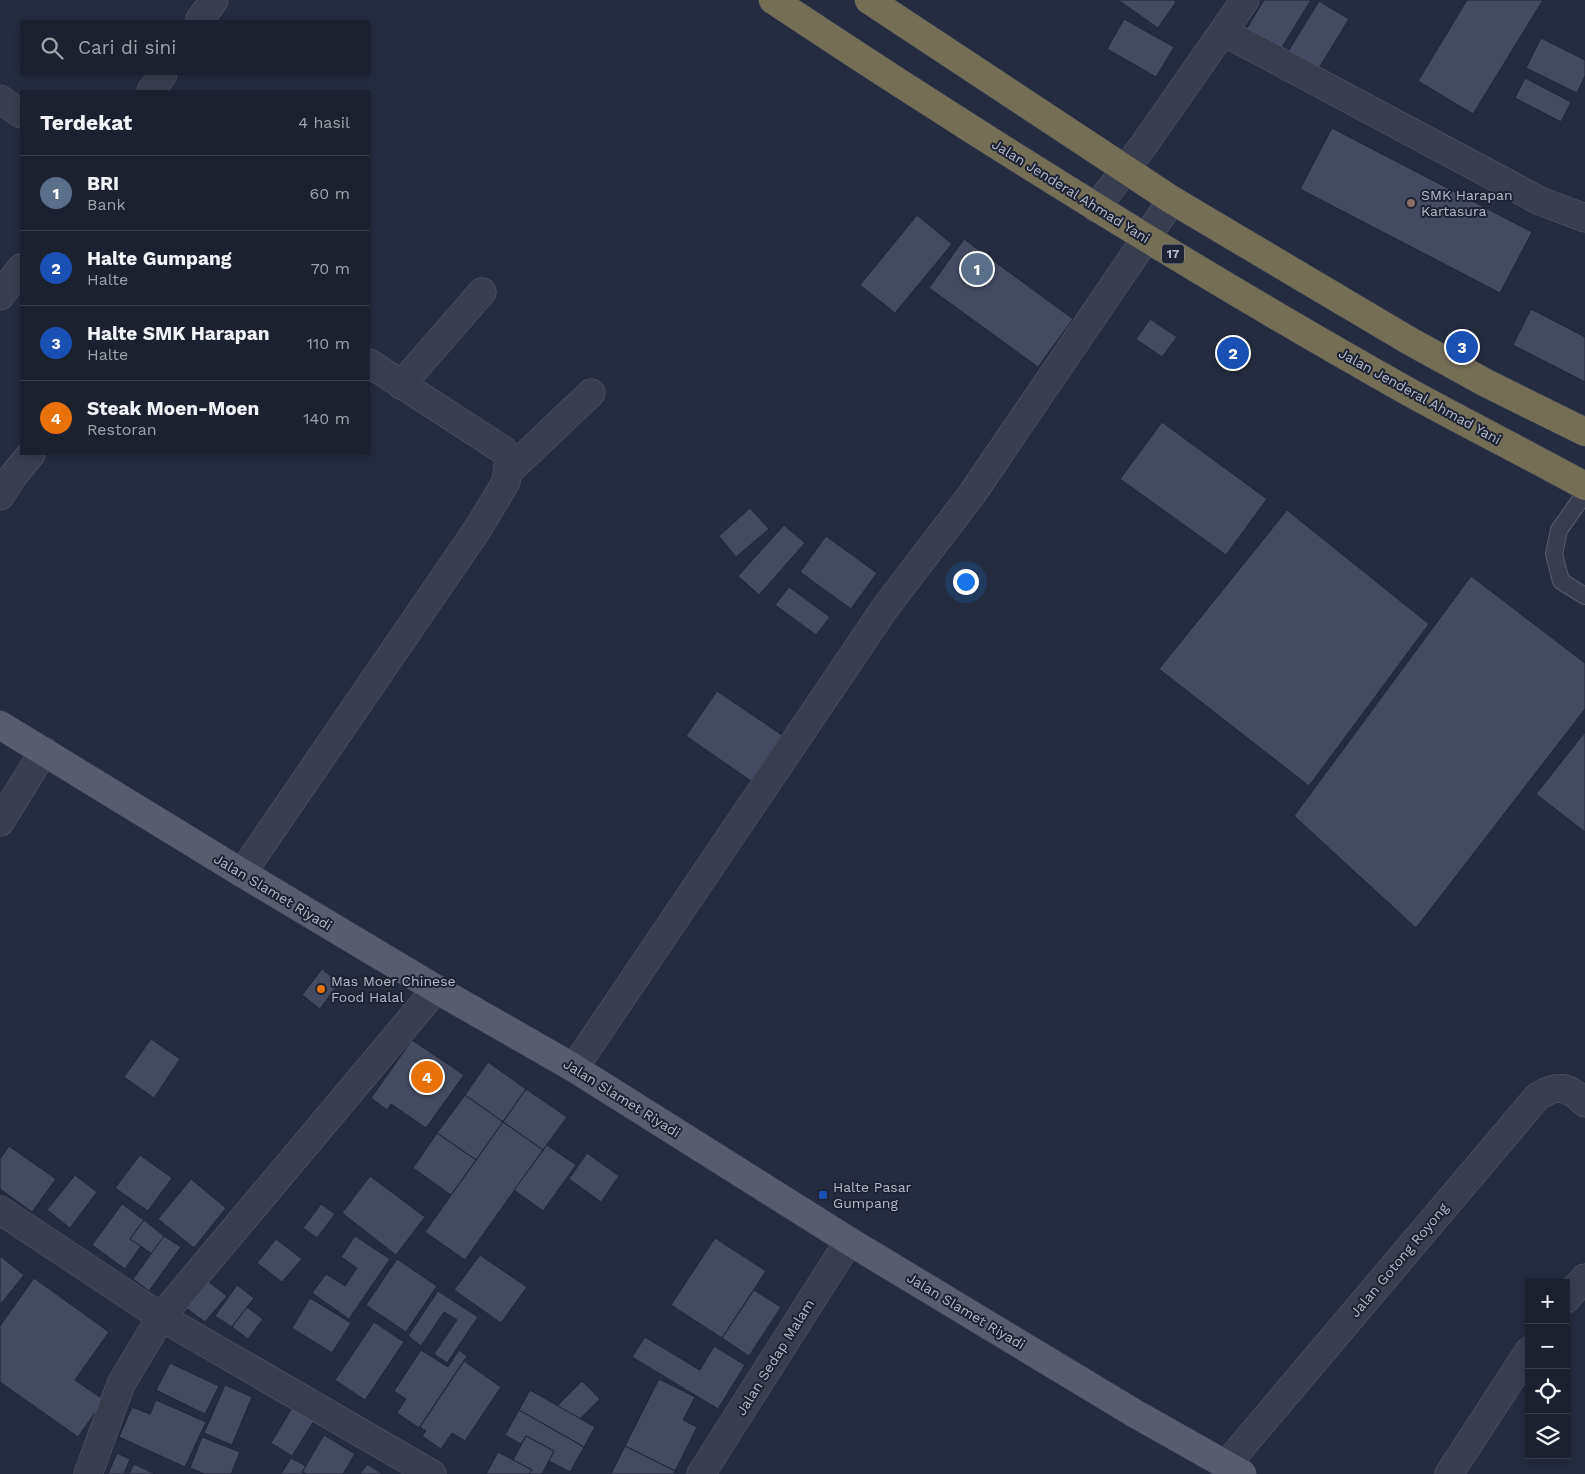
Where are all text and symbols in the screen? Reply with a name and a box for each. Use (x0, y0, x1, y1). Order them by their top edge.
search box (20, 20, 370, 75)
icon: search (38, 34, 66, 62)
text: Cari di sini (78, 36, 176, 59)
text: Terdekat (40, 110, 132, 135)
text: 4 hasil (298, 113, 350, 132)
street label: Jalan Jenderal Ahmad Yani (989, 136, 1153, 246)
text: BRI (87, 172, 119, 195)
text: 1 (53, 184, 59, 203)
text: 60 m (310, 184, 350, 203)
place label: SMK Harapan Kartasura (1421, 187, 1513, 219)
text: Bank (87, 195, 125, 214)
marker: SMK Harapan Kartasura (1405, 197, 1417, 209)
road number: 17 (1162, 244, 1184, 264)
text: Halte Gumpang (87, 247, 231, 270)
pin: 1 (961, 250, 993, 288)
text: 2 (51, 259, 61, 278)
text: 70 m (311, 259, 350, 278)
text: Halte (87, 270, 128, 289)
text: Halte SMK Harapan (87, 322, 269, 345)
pin: 3 (1446, 328, 1478, 366)
text: 3 (51, 334, 61, 353)
text: 110 m (307, 334, 350, 353)
pin: 2 (1217, 334, 1249, 372)
text: Halte (87, 345, 128, 364)
street label: Jalan Jenderal Ahmad Yani (1336, 345, 1504, 447)
text: Steak Moen-Moen (87, 397, 259, 420)
text: 4 (51, 409, 61, 428)
text: 140 m (303, 409, 350, 428)
text: Restoran (87, 420, 157, 439)
your location (953, 569, 979, 595)
street label: Jalan Slamet Riyadi (211, 850, 335, 934)
place label: Mas Moer Chinese Food Halal (331, 973, 456, 1005)
marker: Mas Moer Chinese Food Halal (315, 983, 327, 995)
street label: Jalan Slamet Riyadi (561, 1056, 683, 1140)
pin: 4 (411, 1058, 443, 1096)
place label: Halte Pasar Gumpang (833, 1179, 912, 1211)
marker: Halte Pasar Gumpang (817, 1189, 829, 1201)
street label: Jalan Gotong Royong (1347, 1199, 1452, 1320)
street label: Jalan Slamet Riyadi (904, 1269, 1028, 1353)
map controls (1525, 1279, 1570, 1459)
button: + (1525, 1279, 1570, 1324)
street label: Jalan Sedap Malam (733, 1296, 817, 1418)
button: − (1525, 1324, 1570, 1369)
button: locate (1525, 1369, 1570, 1414)
button: layers (1525, 1414, 1570, 1459)

